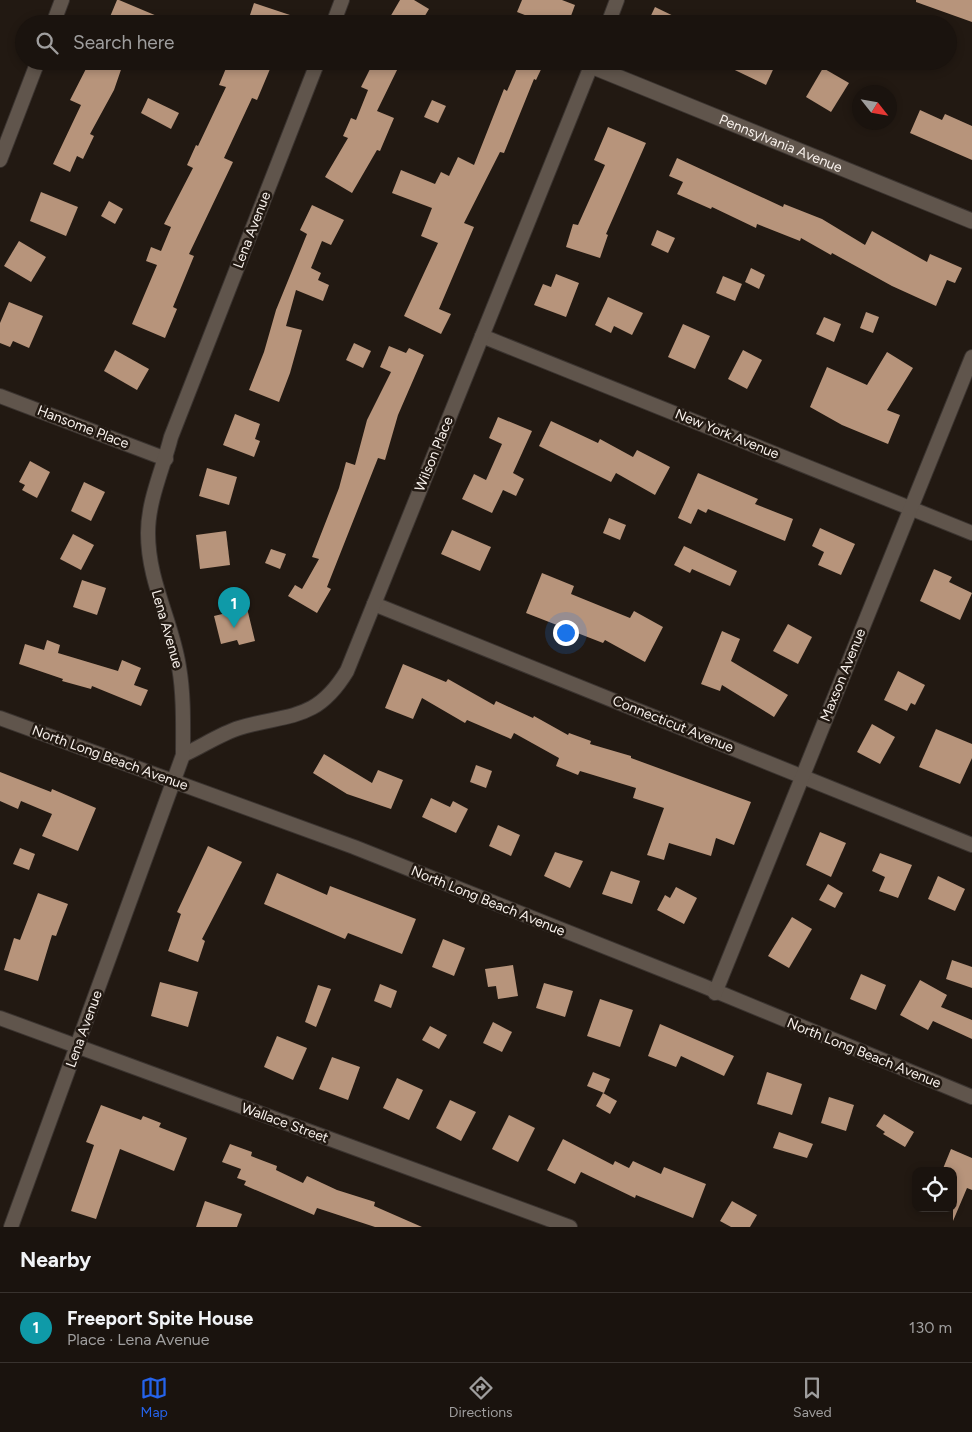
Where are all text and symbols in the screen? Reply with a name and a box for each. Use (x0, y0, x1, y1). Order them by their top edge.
search box (15, 15, 957, 70)
icon: search (33, 29, 61, 57)
text: Search here (73, 31, 175, 54)
north arrow (852, 85, 897, 130)
street label: Pennsylvania Avenue (717, 111, 845, 176)
street label: Lena Avenue (230, 189, 275, 271)
street label: Hansome Place (35, 402, 132, 452)
street label: New York Avenue (672, 405, 782, 463)
street label: Wilson Place (411, 414, 457, 494)
pin: 1 (218, 587, 250, 628)
street label: Lena Avenue (148, 588, 186, 670)
your location (553, 620, 579, 646)
street label: Maxson Avenue (817, 626, 870, 724)
street label: Connecticut Avenue (610, 692, 736, 756)
street label: North Long Beach Avenue (30, 722, 191, 794)
street label: North Long Beach Avenue (408, 862, 568, 940)
street label: Lena Avenue (62, 988, 106, 1070)
street label: North Long Beach Avenue (784, 1014, 944, 1092)
street label: Wallace Street (239, 1099, 331, 1147)
map controls (912, 1167, 957, 1212)
button: locate (912, 1167, 957, 1212)
text: Nearby (20, 1247, 91, 1272)
text: Freeport Spite House (67, 1307, 253, 1330)
text: 1 (33, 1318, 39, 1337)
text: 130 m (909, 1318, 952, 1337)
text: Place · Lena Avenue (67, 1330, 210, 1349)
tab: Map (140, 1374, 168, 1421)
tab: Directions (449, 1374, 513, 1421)
tab: Saved (793, 1374, 832, 1421)

